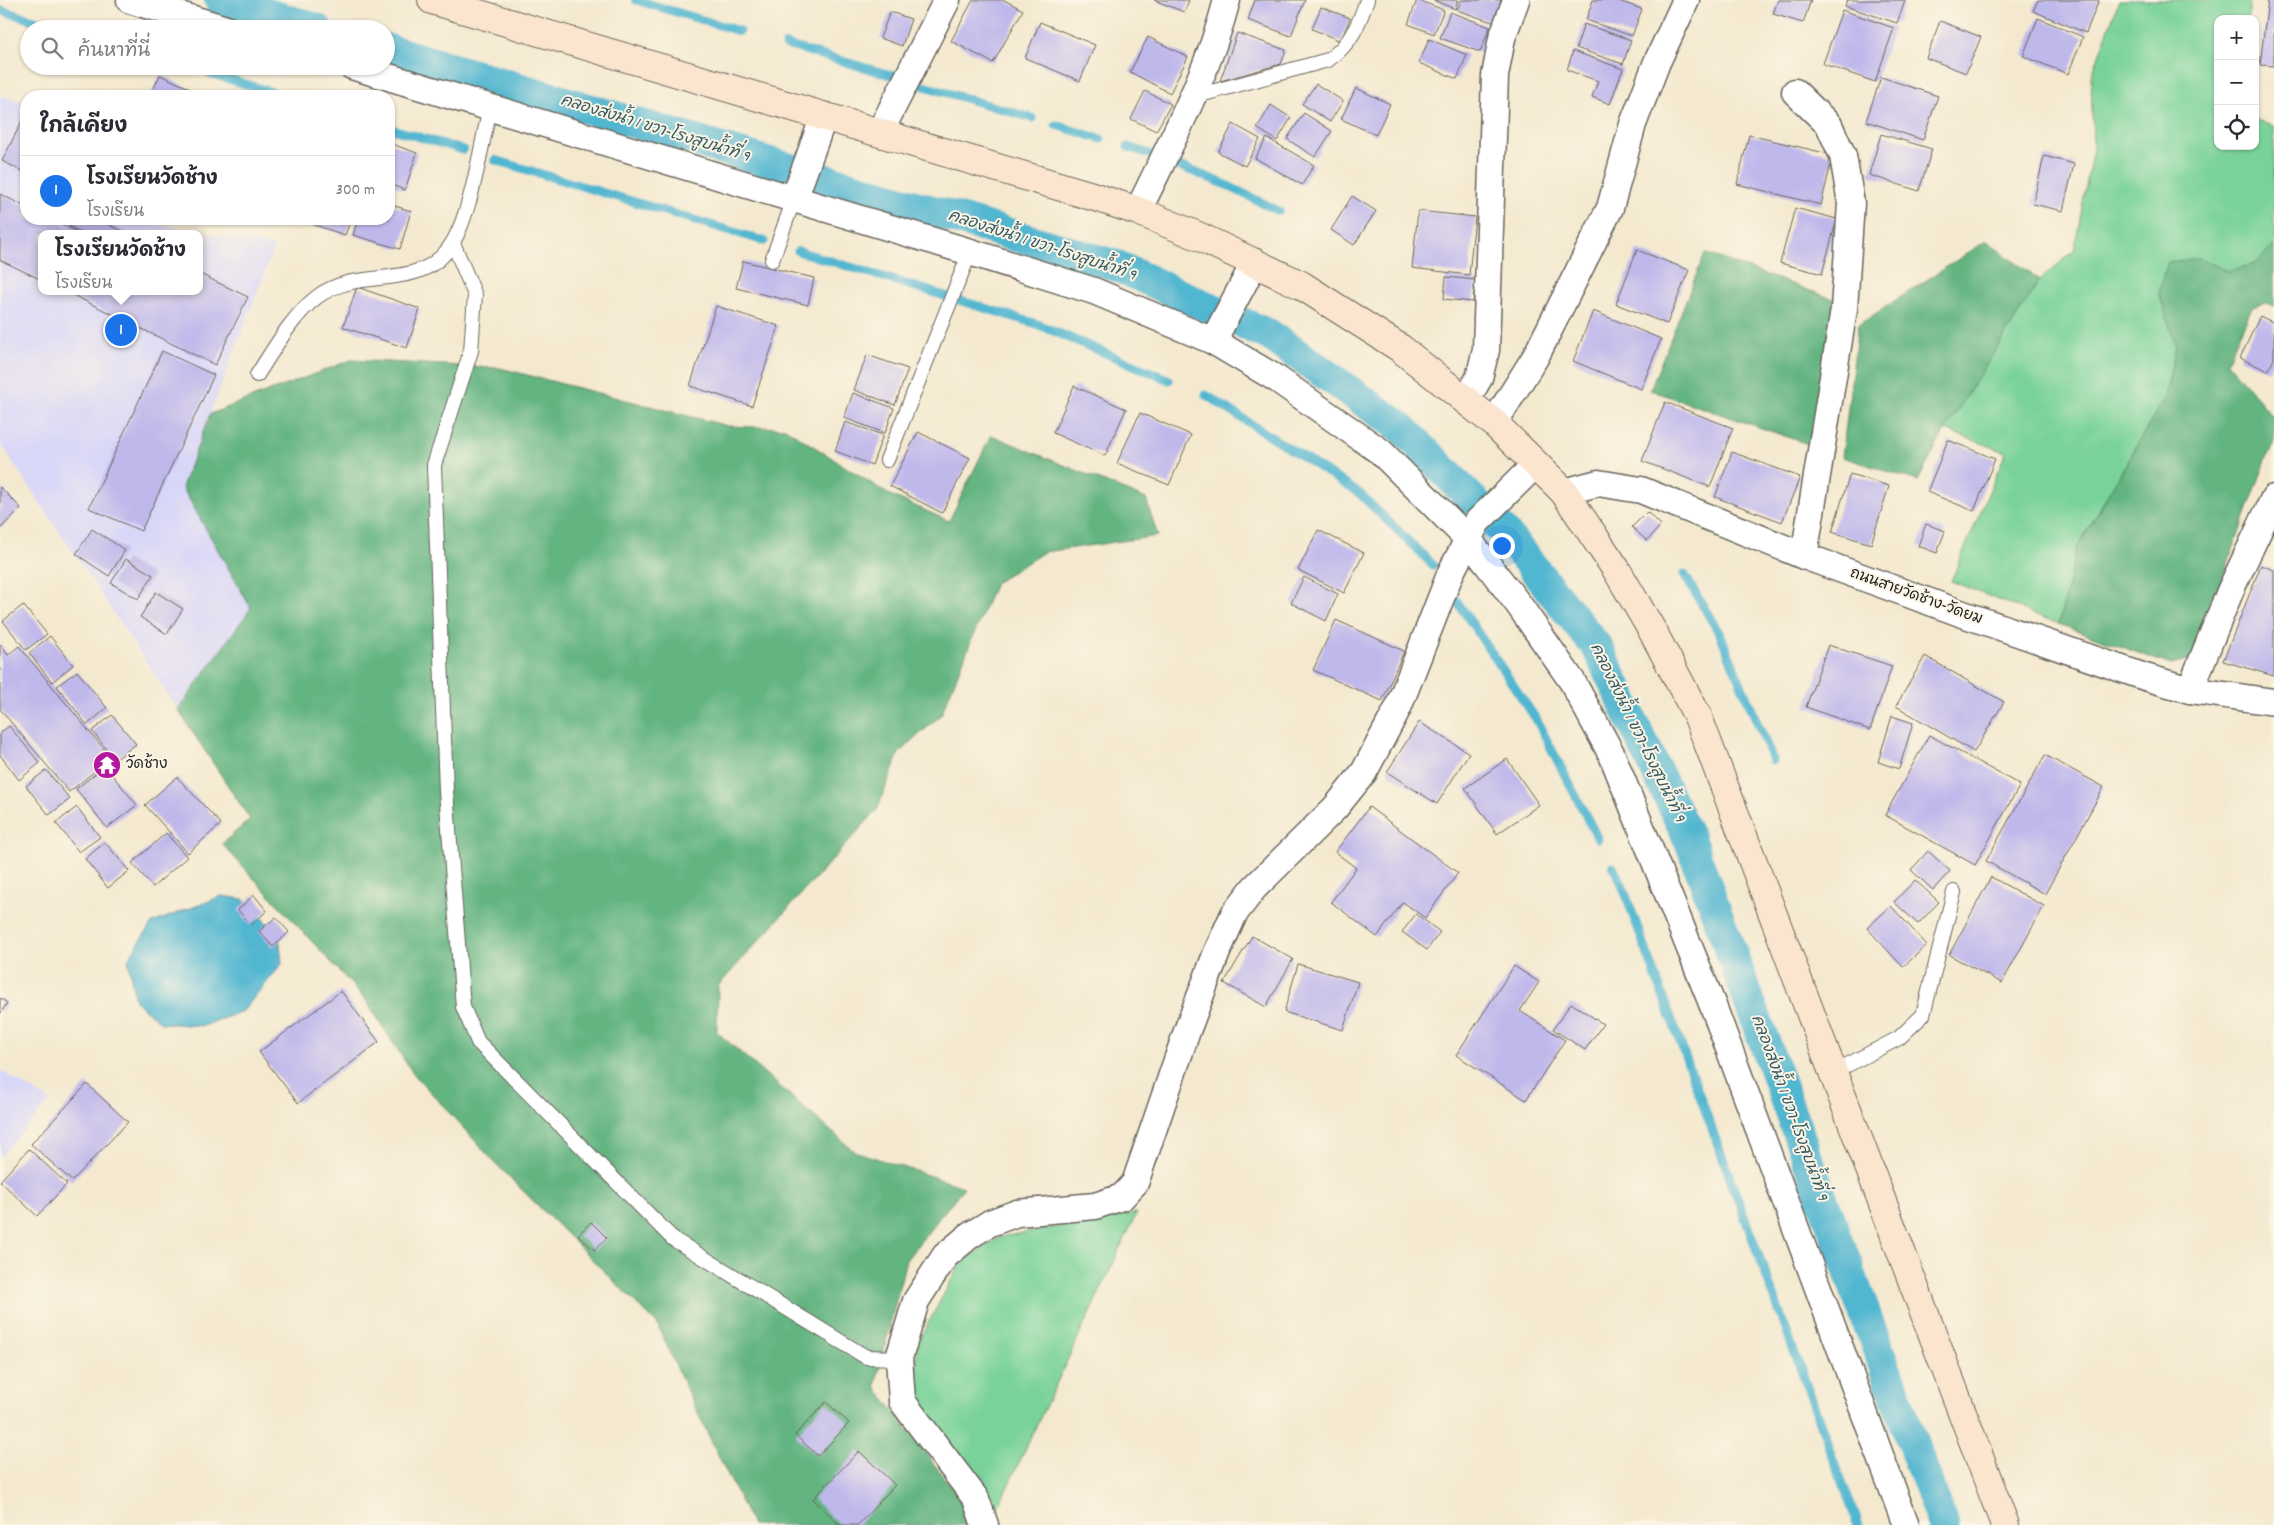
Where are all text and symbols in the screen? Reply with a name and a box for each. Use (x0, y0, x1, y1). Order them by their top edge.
map controls (2214, 15, 2259, 150)
button: + (2214, 15, 2259, 60)
search box (20, 20, 395, 75)
icon: search (38, 34, 66, 62)
text: ค้นหาที่นี่ (78, 39, 150, 66)
button: − (2214, 60, 2259, 105)
water label: คลองส่งน้ำ 1 ขวา-โรงสูบน้ำที่ 9 (558, 85, 754, 169)
button: locate (2214, 105, 2259, 150)
text: ใกล้เคียง (40, 113, 127, 143)
text: โรงเรียนวัดช้าง (87, 167, 218, 194)
text: 1 (54, 179, 58, 202)
text: 300 m (336, 179, 375, 202)
water label: คลองส่งน้ำ 1 ขวา-โรงสูบน้ำที่ 9 (945, 200, 1141, 287)
text: โรงเรียน (87, 201, 144, 224)
popup (38, 230, 203, 295)
text: โรงเรียนวัดช้าง (55, 239, 186, 266)
text: โรงเรียน (55, 273, 112, 296)
pin: 1 (105, 311, 137, 349)
your location (1489, 533, 1515, 559)
street label: ถนนสายวัดช้าง-วัดยม (1847, 562, 1986, 631)
water label: คลองส่งน้ำ 1 ขวา-โรงสูบน้ำที่ 9 (1584, 637, 1695, 827)
temple icon: วัดช้าง (92, 750, 122, 780)
place label: วัดช้าง (126, 753, 168, 776)
water label: คลองส่งน้ำ 1 ขวา-โรงสูบน้ำที่ 9 (1745, 1010, 1838, 1205)

